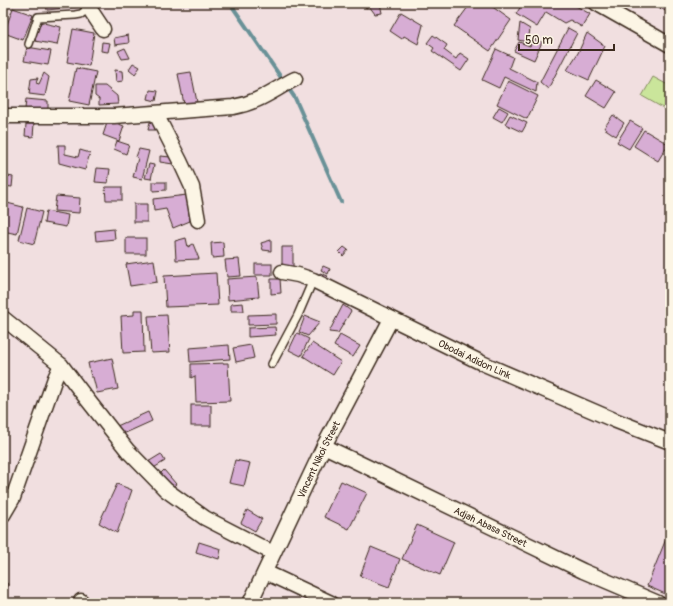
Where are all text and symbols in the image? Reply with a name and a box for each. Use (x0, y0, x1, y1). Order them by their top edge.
scale bar (519, 26, 614, 52)
text: 50 m (525, 33, 553, 48)
street label: Obodai Adidon Link (436, 338, 513, 382)
street label: Vincent Nikoi Street (295, 418, 343, 500)
street label: Adjah Abasa Street (452, 505, 530, 550)

